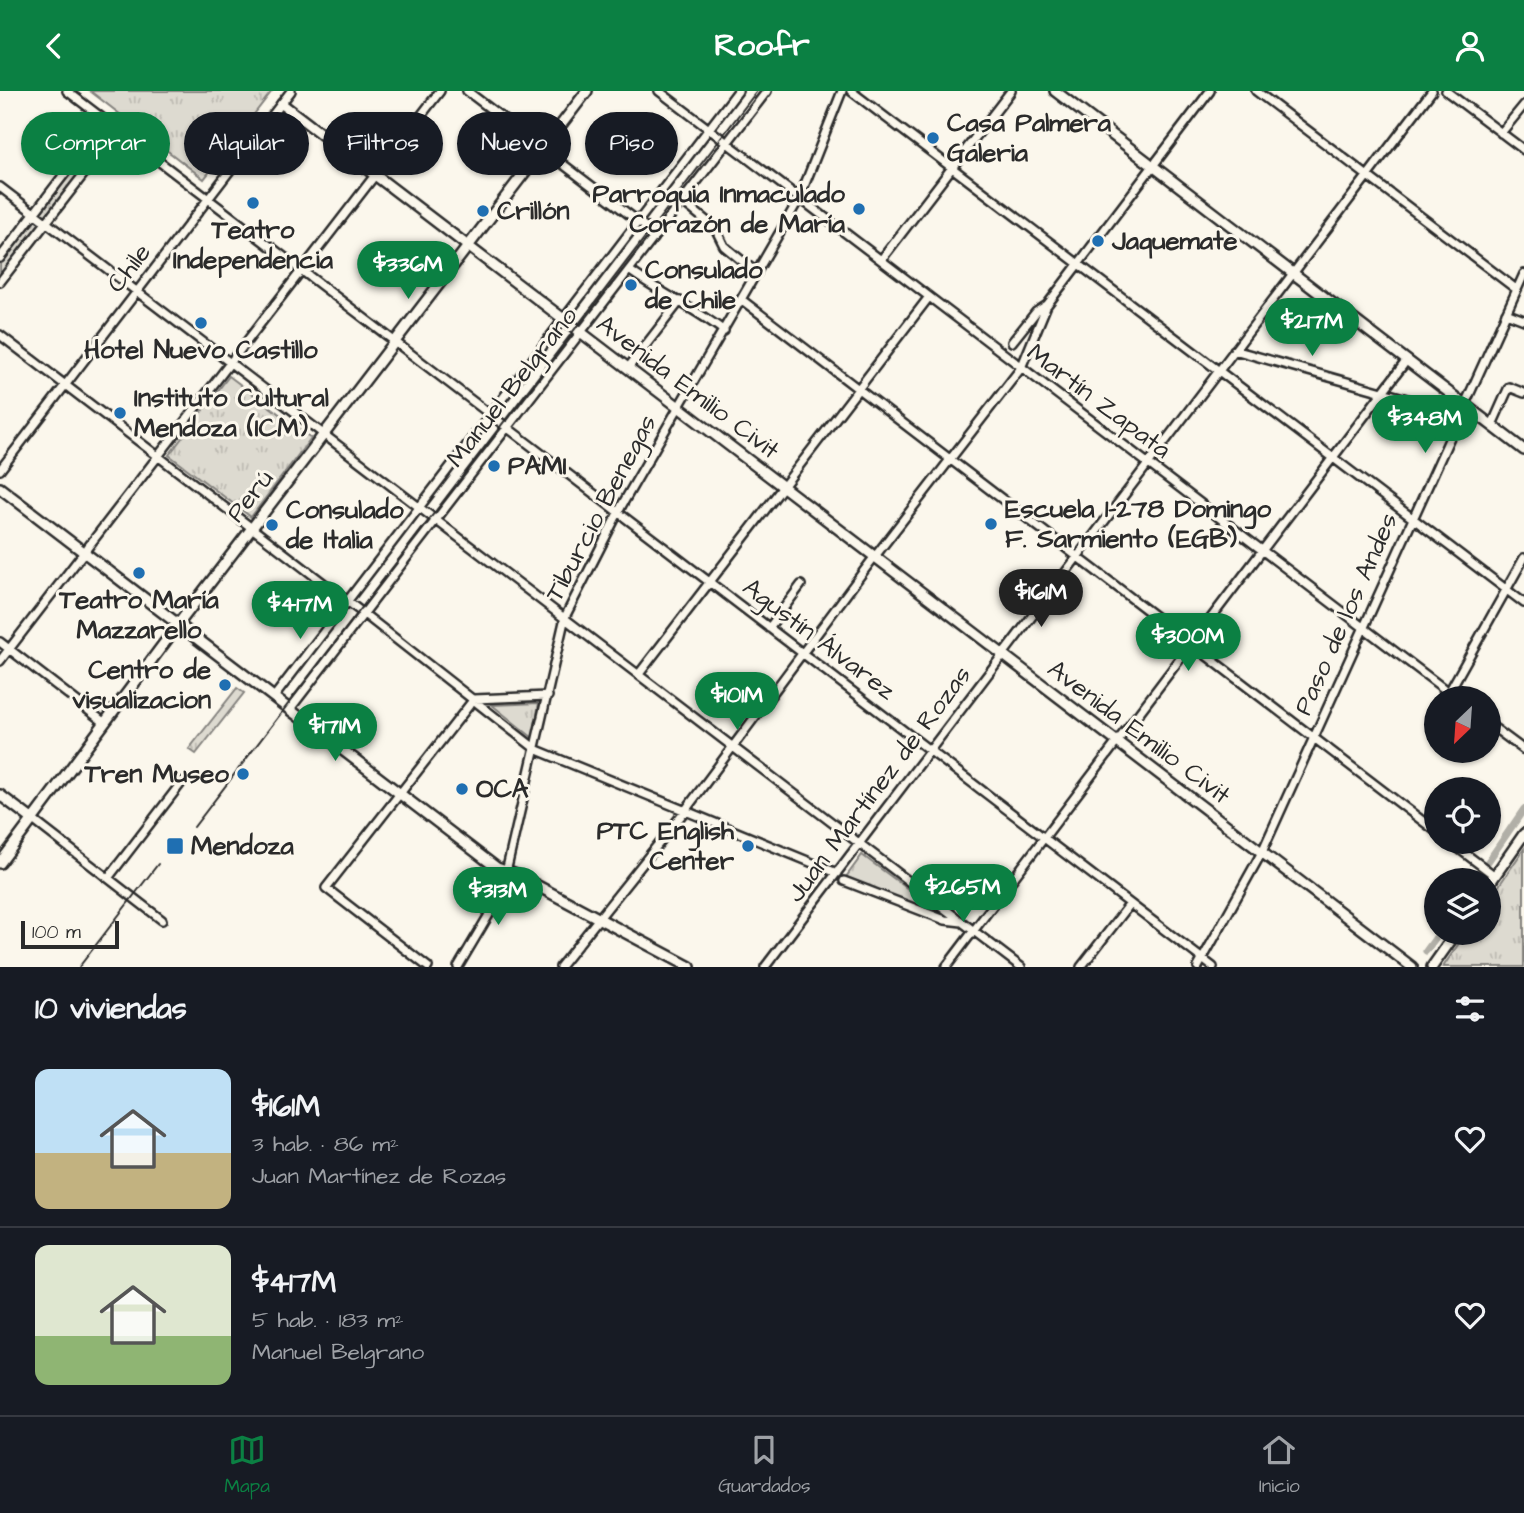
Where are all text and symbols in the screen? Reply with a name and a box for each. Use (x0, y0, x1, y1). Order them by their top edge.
text: Roofr (714, 23, 810, 68)
icon: back (35, 27, 73, 65)
icon: person (1451, 27, 1489, 65)
place label: Casa Palmera Galeria (947, 105, 1112, 171)
chip: Comprar (21, 112, 170, 175)
chip: Alquilar (184, 112, 309, 175)
chip: Filtros (323, 112, 443, 175)
chip: Nuevo (457, 112, 571, 175)
chip: Piso (585, 112, 678, 175)
marker: Casa Palmera Galeria (925, 130, 941, 146)
place label: Parroquia Inmaculado Corazón de María (592, 176, 846, 242)
place label: Crillón (497, 193, 570, 229)
marker: Teatro Independencia (245, 195, 261, 211)
marker: Parroquia Inmaculado Corazón de María (851, 201, 867, 217)
marker: Crillón (475, 203, 491, 219)
place label: Teatro Independencia (173, 212, 334, 278)
place label: Jaquemate (1111, 223, 1238, 259)
marker: Jaquemate (1090, 233, 1106, 249)
street label: Chile (98, 236, 160, 300)
pin: $336M (359, 241, 457, 301)
text: $336M (373, 248, 443, 280)
place label: Consulado de Chile (644, 252, 763, 318)
marker: Consulado de Chile (623, 277, 639, 293)
street label: Manuel Belgrano (438, 299, 588, 476)
pin: $217M (1263, 299, 1361, 358)
text: $217M (1281, 305, 1343, 337)
street label: Avenida Emilio Civit (589, 306, 787, 468)
marker: Hotel Nuevo Castillo (193, 315, 209, 331)
place label: Hotel Nuevo Castillo (84, 332, 318, 368)
street label: Martín Zapata (1019, 335, 1179, 467)
place label: Instituto Cultural Mendoza (ICM) (134, 380, 329, 446)
pin: $348M (1376, 395, 1474, 455)
text: $348M (1388, 402, 1462, 434)
marker: Instituto Cultural Mendoza (ICM) (112, 405, 128, 421)
street label: Tiburcio Benegas (537, 408, 667, 609)
place label: PAMI (508, 448, 567, 484)
marker: PAMI (486, 458, 502, 474)
street label: Perú (218, 462, 282, 530)
place label: Escuela 1-278 Domingo F. Sarmiento (EGB) (1005, 491, 1271, 557)
place label: Consulado de Italia (285, 492, 404, 558)
street label: Paso de los Andes (1285, 507, 1407, 721)
marker: Escuela 1-278 Domingo F. Sarmiento (EGB) (983, 516, 999, 532)
marker: Consulado de Italia (264, 517, 280, 533)
marker: Teatro María Mazzarello (131, 565, 147, 581)
pin: $161M (992, 569, 1090, 629)
street label: Agustín Álvarez (734, 570, 903, 710)
text: $161M (1015, 576, 1067, 608)
pin: $417M (251, 581, 349, 641)
place label: Teatro María Mazzarello (58, 582, 220, 648)
text: $417M (268, 588, 332, 620)
pin: $300M (1139, 613, 1237, 673)
text: $300M (1152, 620, 1224, 652)
street label: Avenida Emilio Civit (1040, 651, 1238, 813)
place label: Centro de visualizacion (72, 652, 211, 718)
street label: Juan Martínez de Rozas (778, 658, 980, 910)
pin: $101M (688, 673, 786, 732)
marker: Centro de visualizacion (217, 677, 233, 693)
text: $101M (711, 679, 763, 711)
north arrow (1424, 686, 1502, 763)
map controls (1424, 686, 1501, 945)
pin: $171M (286, 703, 384, 763)
text: $171M (309, 710, 361, 742)
place label: Tren Museo (84, 756, 229, 792)
marker: Tren Museo (235, 766, 251, 782)
place label: OCA (476, 771, 529, 807)
button: locate (1424, 777, 1501, 854)
marker: OCA (454, 781, 470, 797)
place label: PTC English Center (597, 813, 735, 879)
place label: Mendoza (191, 828, 294, 864)
marker: Mendoza (165, 836, 185, 856)
marker: PTC English Center (740, 838, 756, 854)
pin: $265M (914, 865, 1012, 924)
pin: $313M (449, 867, 547, 927)
button: layers (1424, 868, 1501, 945)
text: $265M (925, 871, 1001, 903)
text: $313M (469, 874, 527, 906)
scale bar (21, 918, 119, 950)
text: 100 m (32, 919, 81, 946)
text: 10 viviendas (35, 988, 187, 1030)
icon: filters (1451, 990, 1489, 1028)
text: $161M (252, 1086, 320, 1128)
icon: home (91, 1097, 175, 1181)
icon: heart (1451, 1120, 1489, 1158)
text: 3 hab. · 86 m² (252, 1128, 399, 1160)
text: Juan Martínez de Rozas (252, 1160, 506, 1192)
text: $417M (252, 1262, 336, 1304)
icon: home (91, 1273, 175, 1357)
icon: heart (1451, 1296, 1489, 1334)
text: 5 hab. · 183 m² (252, 1304, 404, 1336)
text: Manuel Belgrano (252, 1336, 424, 1368)
tab: Mapa (224, 1431, 270, 1500)
tab: Guardados (718, 1431, 811, 1500)
tab: Inicio (1259, 1431, 1300, 1500)

